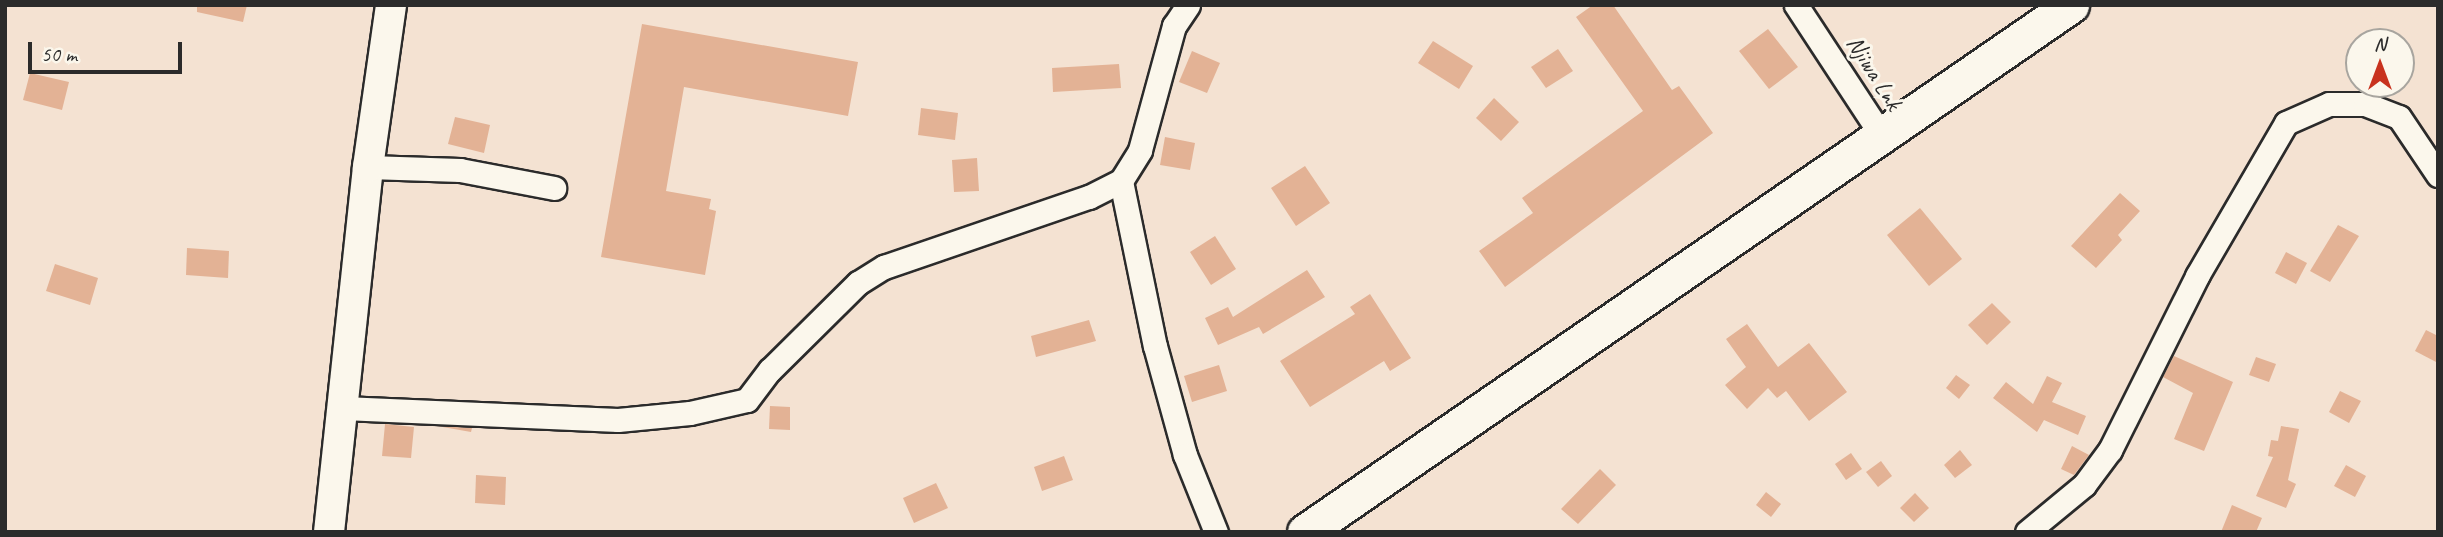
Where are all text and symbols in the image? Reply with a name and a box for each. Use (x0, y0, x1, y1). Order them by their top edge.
scale bar (32, 28, 186, 72)
north arrow (2345, 28, 2415, 98)
street label: Njiwa Lnk (1840, 31, 1908, 115)
text: N (2374, 32, 2386, 56)
text: 50 m (41, 41, 77, 67)

